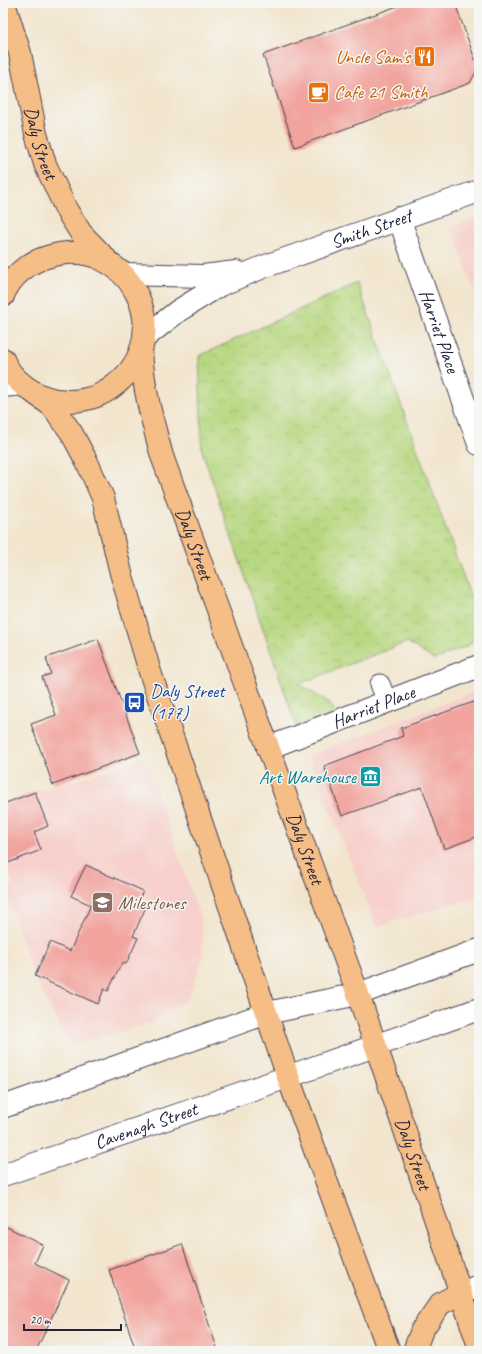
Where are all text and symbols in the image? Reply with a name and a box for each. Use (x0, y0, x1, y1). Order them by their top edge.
restaurant icon: Uncle Sam's (412, 44, 438, 70)
place label: Uncle Sam's (335, 45, 413, 69)
cafe icon: Cafe 21 Smith (305, 79, 331, 105)
place label: Cafe 21 Smith (334, 80, 428, 104)
street label: Daly Street (19, 105, 63, 185)
street label: Smith Street (327, 203, 417, 254)
street label: Harriet Place (413, 286, 465, 378)
street label: Daly Street (170, 505, 219, 585)
place label: Daly Street (177) (150, 679, 226, 725)
street label: Harriet Place (329, 680, 420, 734)
bus stop icon: Daly Street (177) (122, 689, 148, 715)
museum icon: Art Warehouse (358, 764, 384, 790)
place label: Art Warehouse (259, 765, 358, 789)
street label: Daly Street (281, 809, 330, 889)
school or university icon: Milestones (89, 890, 115, 916)
place label: Milestones (118, 891, 187, 915)
street label: Cavenagh Street (91, 1097, 202, 1155)
street label: Daly Street (389, 1115, 437, 1195)
scale bar (24, 1306, 121, 1332)
text: 20 m (30, 1312, 52, 1328)

